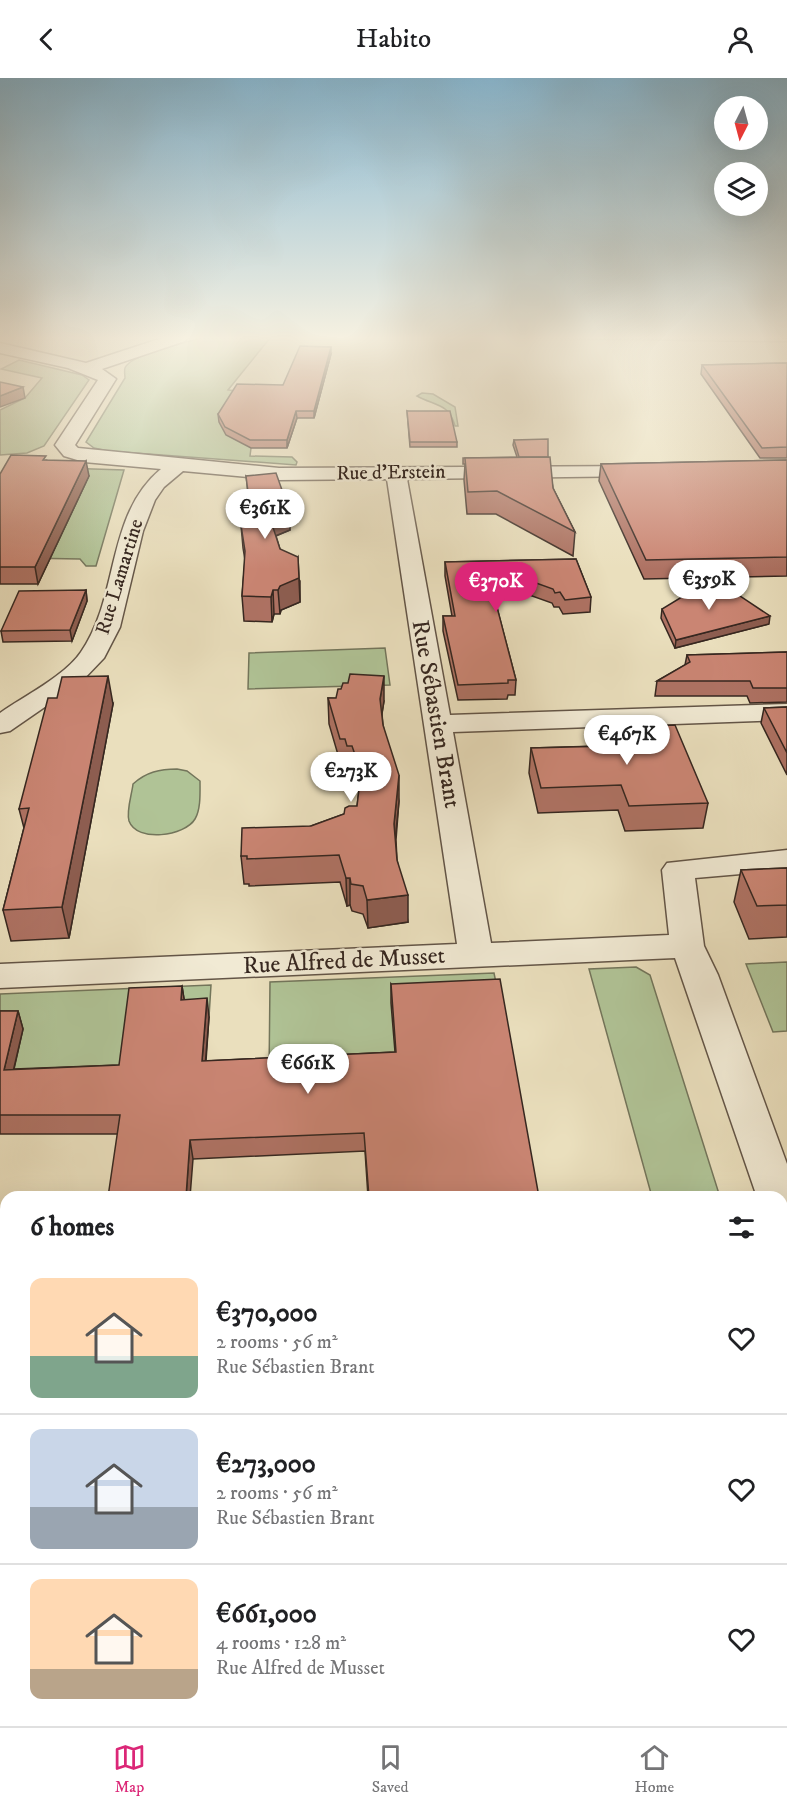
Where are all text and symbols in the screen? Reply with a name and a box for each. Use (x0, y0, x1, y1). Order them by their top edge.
text: Habito (356, 22, 431, 56)
icon: back (30, 23, 63, 56)
icon: person (724, 23, 757, 56)
north arrow (714, 96, 768, 150)
map controls (714, 96, 768, 216)
button: layers (714, 162, 768, 216)
street label: Rue d'Erstein (336, 460, 446, 486)
pin: €361K (223, 489, 307, 540)
text: €361K (240, 496, 290, 521)
street label: Rue Lamartine (91, 516, 149, 638)
pin: €359K (667, 560, 751, 611)
pin: €370K (454, 562, 538, 613)
text: €359K (682, 567, 736, 592)
text: €370K (469, 569, 523, 594)
street label: Rue Sébastien Brant (405, 618, 467, 811)
pin: €467K (585, 715, 669, 766)
text: €467K (598, 722, 656, 747)
pin: €273K (309, 752, 393, 803)
text: €273K (324, 759, 378, 784)
street label: Rue Alfred de Musset (242, 941, 446, 981)
pin: €661K (266, 1044, 350, 1095)
text: €661K (281, 1051, 335, 1076)
text: 6 homes (30, 1211, 114, 1244)
icon: filters (725, 1211, 758, 1244)
text: €370,000 (216, 1297, 318, 1330)
icon: home (78, 1302, 150, 1374)
icon: heart (725, 1322, 758, 1355)
text: 2 rooms · 56 m² (216, 1330, 338, 1355)
text: Rue Sébastien Brant (216, 1355, 375, 1380)
text: €273,000 (216, 1448, 316, 1481)
icon: home (78, 1453, 150, 1525)
icon: heart (725, 1473, 758, 1506)
text: 2 rooms · 56 m² (216, 1481, 338, 1506)
text: Rue Sébastien Brant (216, 1506, 375, 1531)
text: €661,000 (216, 1598, 317, 1631)
icon: home (78, 1603, 150, 1675)
icon: heart (725, 1623, 758, 1656)
text: 4 rooms · 128 m² (216, 1631, 346, 1656)
text: Rue Alfred de Musset (216, 1656, 385, 1681)
tab: Map (113, 1741, 146, 1797)
tab: Saved (372, 1741, 409, 1797)
tab: Home (634, 1741, 674, 1797)

